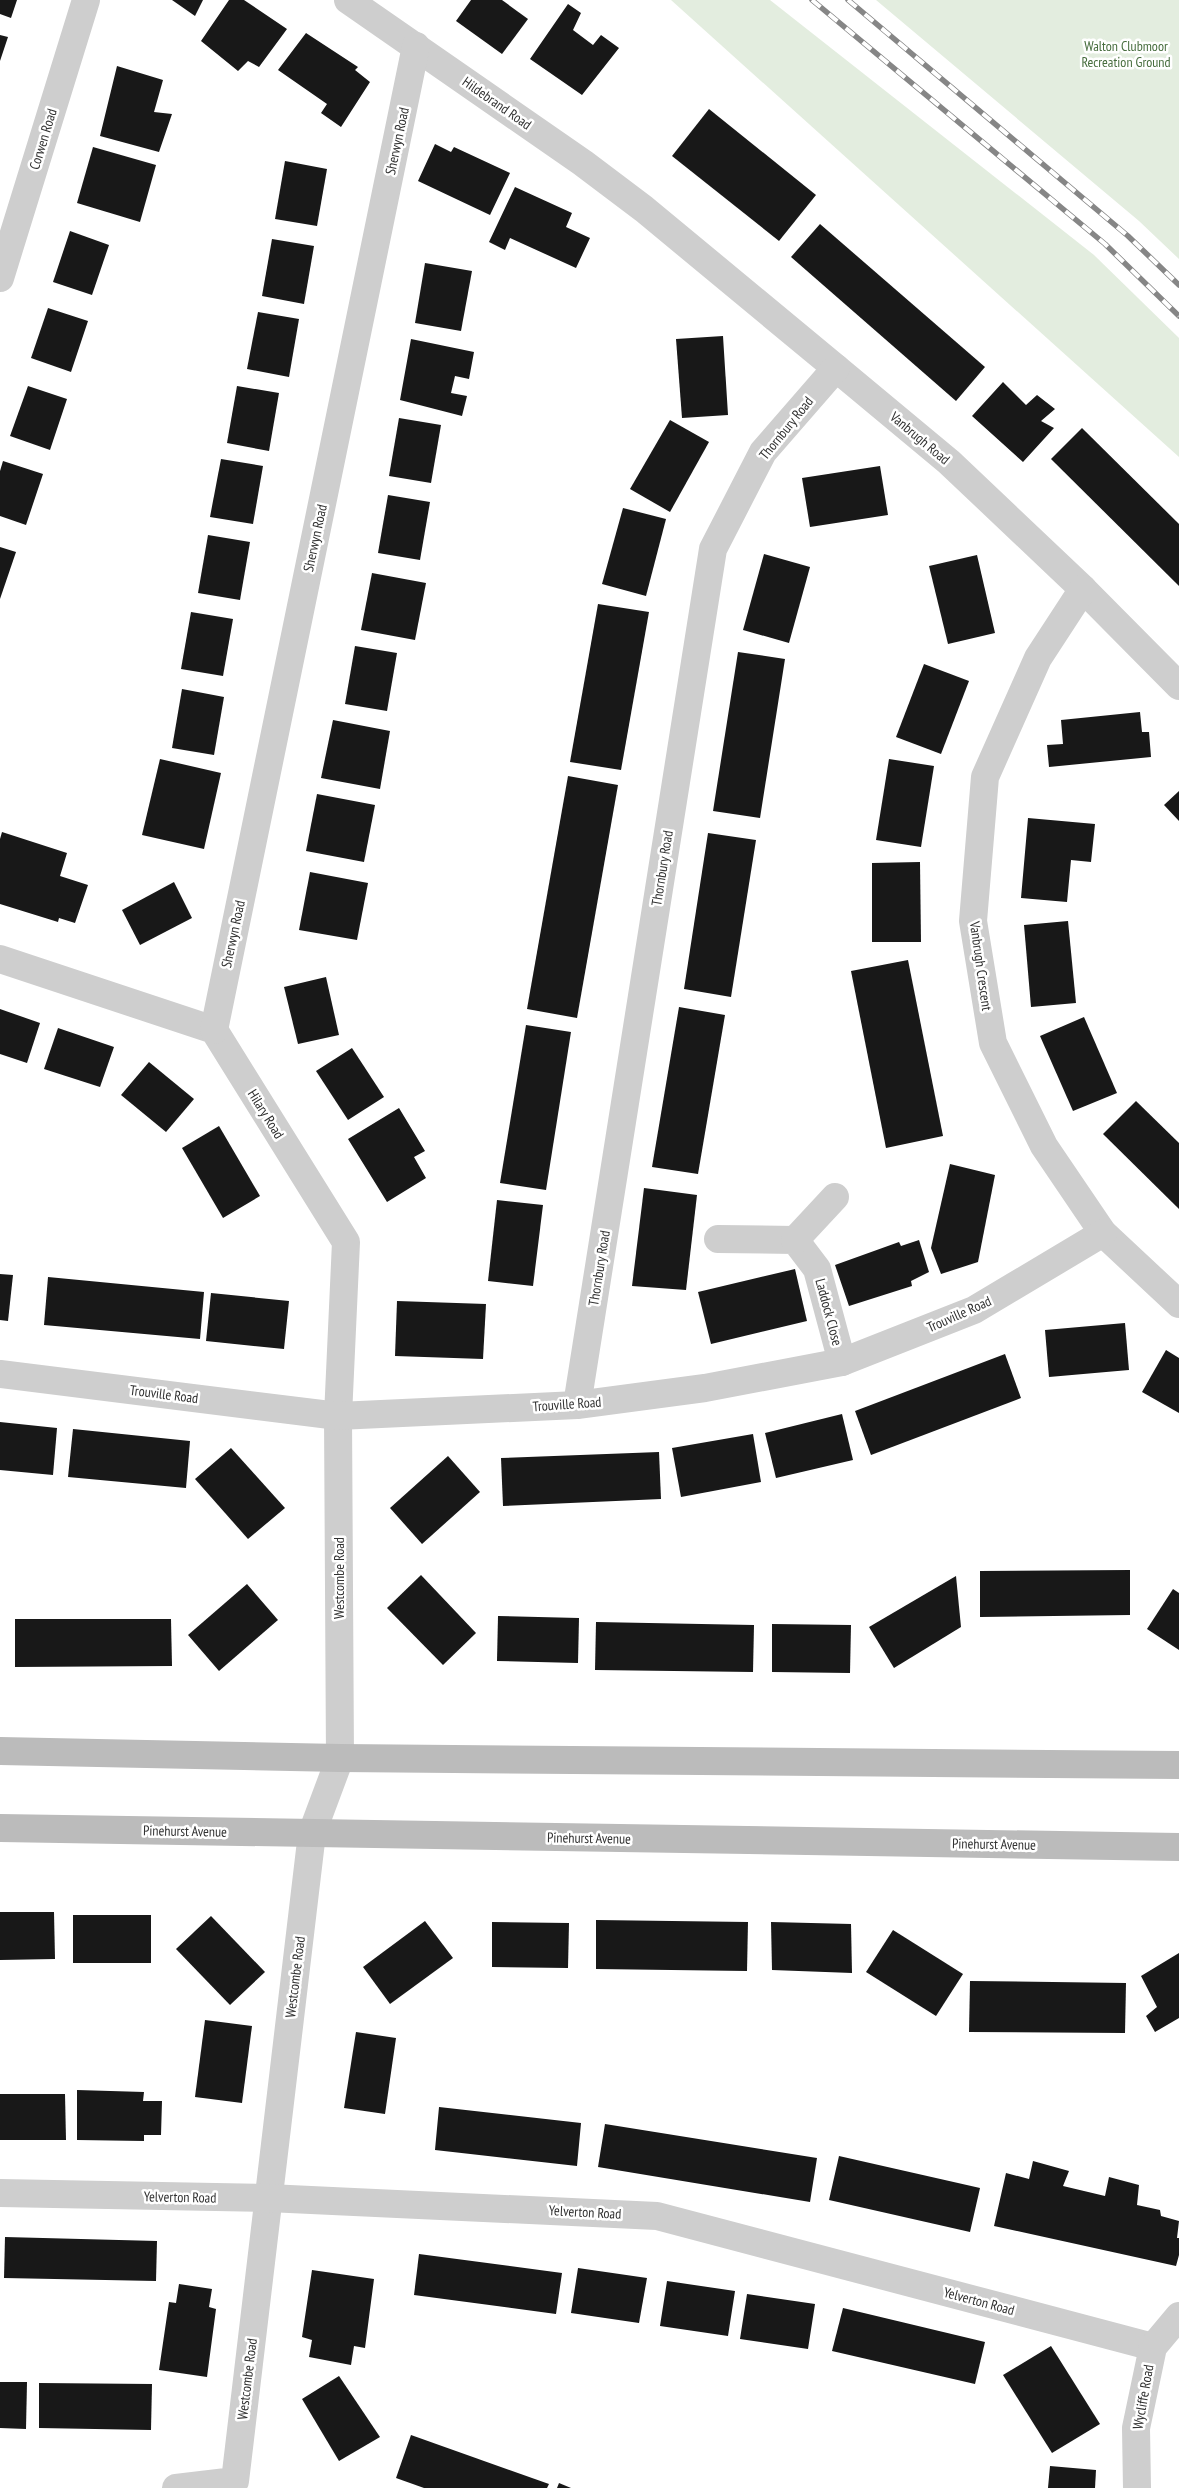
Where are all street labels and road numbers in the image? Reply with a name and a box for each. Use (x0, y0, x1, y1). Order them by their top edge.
street label: Hildebrand Road (459, 73, 535, 133)
street label: Corwen Road (25, 106, 61, 172)
street label: Sherwyn Road (381, 106, 413, 176)
street label: Thornbury Road (755, 393, 817, 463)
street label: Vanbrugh Road (886, 407, 954, 468)
street label: Sherwyn Road (299, 503, 331, 573)
street label: Thornbury Road (647, 829, 677, 907)
street label: Sherwyn Road (217, 899, 249, 969)
street label: Vanbrugh Crescent (966, 919, 996, 1012)
street label: Hilary Road (244, 1086, 288, 1142)
street label: Thornbury Road (584, 1229, 614, 1307)
street label: Laddock Close (811, 1277, 847, 1348)
street label: Trouville Road (924, 1292, 994, 1336)
street label: Trouville Road (129, 1381, 199, 1407)
street label: Trouville Road (532, 1393, 602, 1415)
street label: Westcombe Road (330, 1537, 348, 1619)
street label: Pinehurst Avenue (143, 1821, 227, 1841)
street label: Pinehurst Avenue (547, 1828, 631, 1848)
street label: Pinehurst Avenue (952, 1834, 1036, 1854)
street label: Westcombe Road (281, 1935, 309, 2019)
street label: Yelverton Road (144, 2187, 216, 2207)
street label: Yelverton Road (548, 2201, 622, 2223)
street label: Yelverton Road (942, 2283, 1016, 2319)
street label: Westcombe Road (233, 2337, 261, 2421)
street label: Wycliffe Road (1128, 2363, 1158, 2431)

